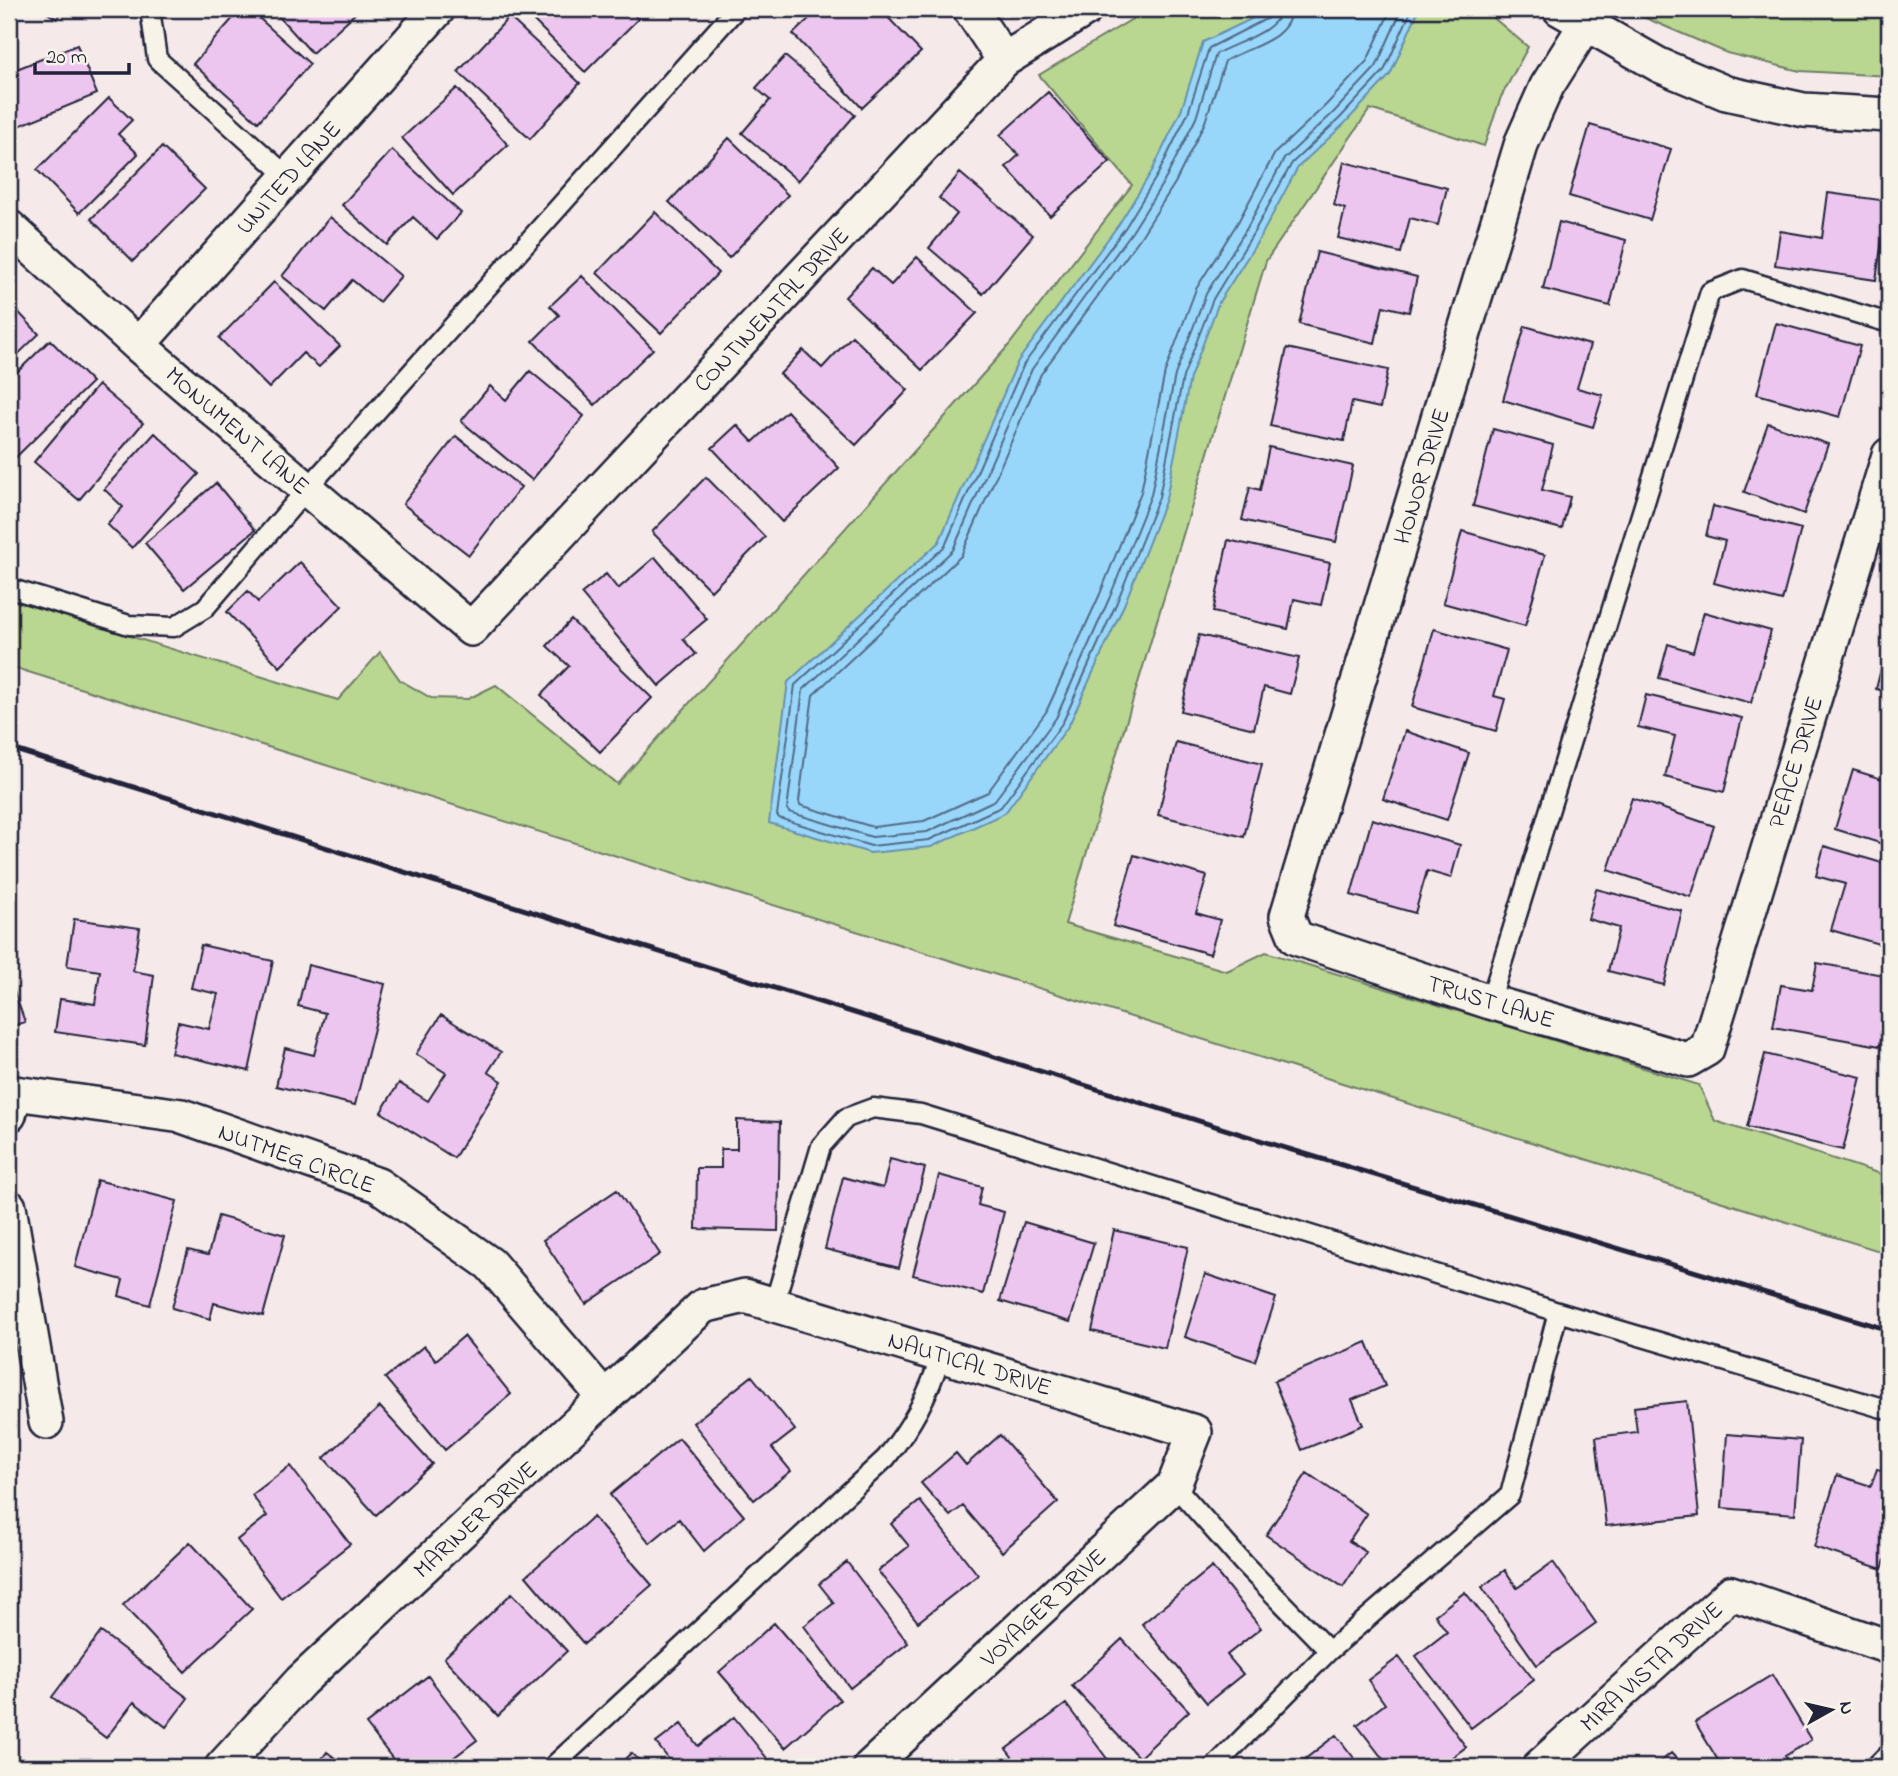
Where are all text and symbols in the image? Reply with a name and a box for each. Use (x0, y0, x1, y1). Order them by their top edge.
scale bar (35, 32, 130, 76)
text: 20 m (46, 43, 87, 73)
street label: UNITED LANE (229, 114, 351, 244)
street label: CONTINENTAL DRIVE (687, 220, 859, 401)
street label: MONUMENT LANE (157, 359, 316, 505)
street label: HONOR DRIVE (1386, 404, 1461, 549)
street label: PEACE DRIVE (1761, 692, 1834, 833)
street label: TRUST LANE (1422, 967, 1558, 1039)
street label: NUTMEG CIRCLE (213, 1116, 379, 1205)
street label: NAUTICAL DRIVE (883, 1324, 1055, 1407)
street label: MARINER DRIVE (407, 1454, 547, 1588)
street label: VOYAGER DRIVE (973, 1541, 1115, 1677)
street label: MIRA VISTA DRIVE (1573, 1594, 1732, 1742)
north arrow (1797, 1674, 1867, 1744)
text: N (1831, 1700, 1860, 1716)

